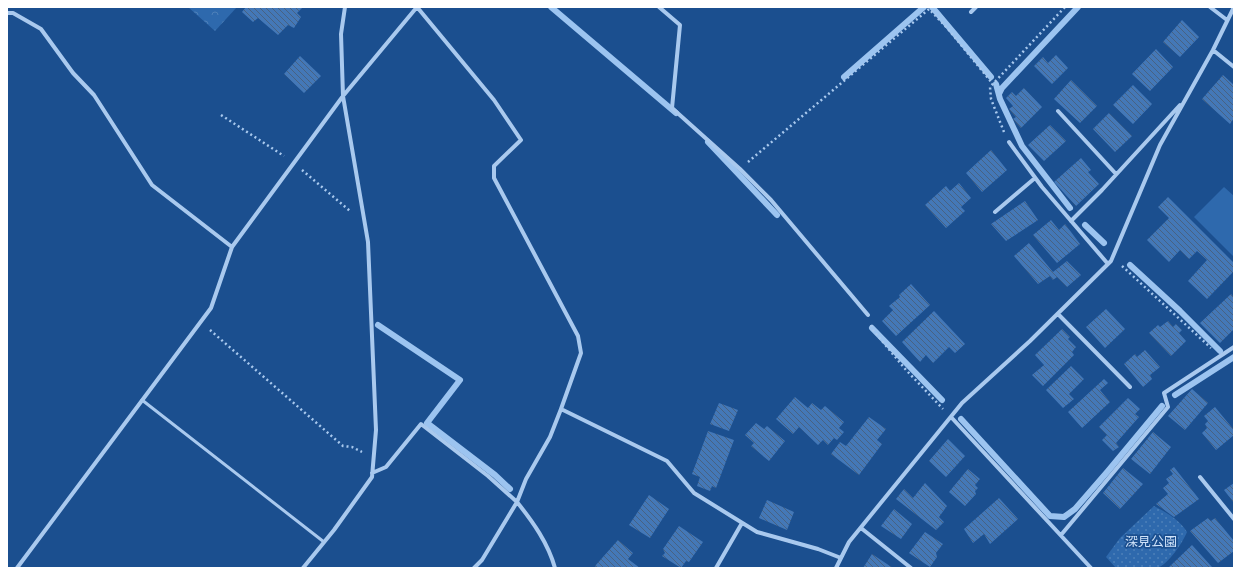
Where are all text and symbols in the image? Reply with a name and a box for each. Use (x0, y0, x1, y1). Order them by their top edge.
park label: 深見公園 (1125, 533, 1177, 549)

